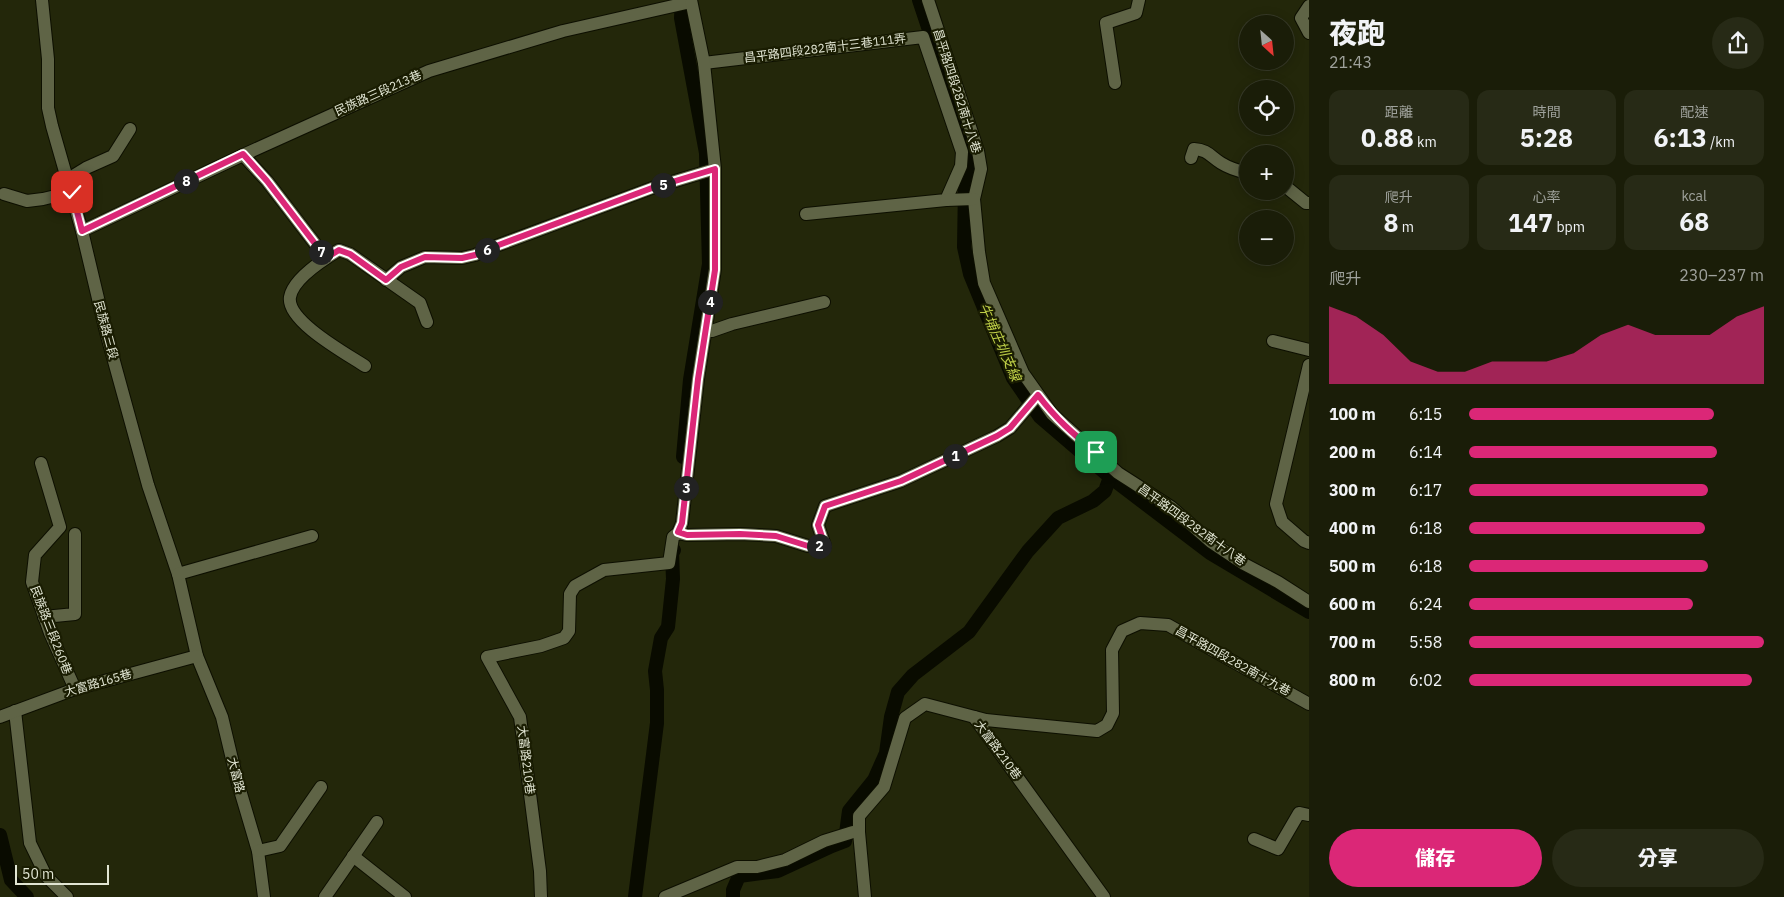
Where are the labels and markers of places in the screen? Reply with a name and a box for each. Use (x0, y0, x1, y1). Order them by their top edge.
pin: 8 (174, 168, 198, 194)
pin (51, 171, 93, 213)
pin: 5 (650, 172, 676, 198)
pin: 6 (474, 238, 500, 262)
pin: 7 (308, 240, 334, 264)
pin: 4 (698, 290, 722, 314)
pin (1075, 431, 1117, 473)
pin: 1 (942, 444, 968, 468)
pin: 3 (674, 476, 698, 500)
pin: 2 (806, 534, 832, 558)

